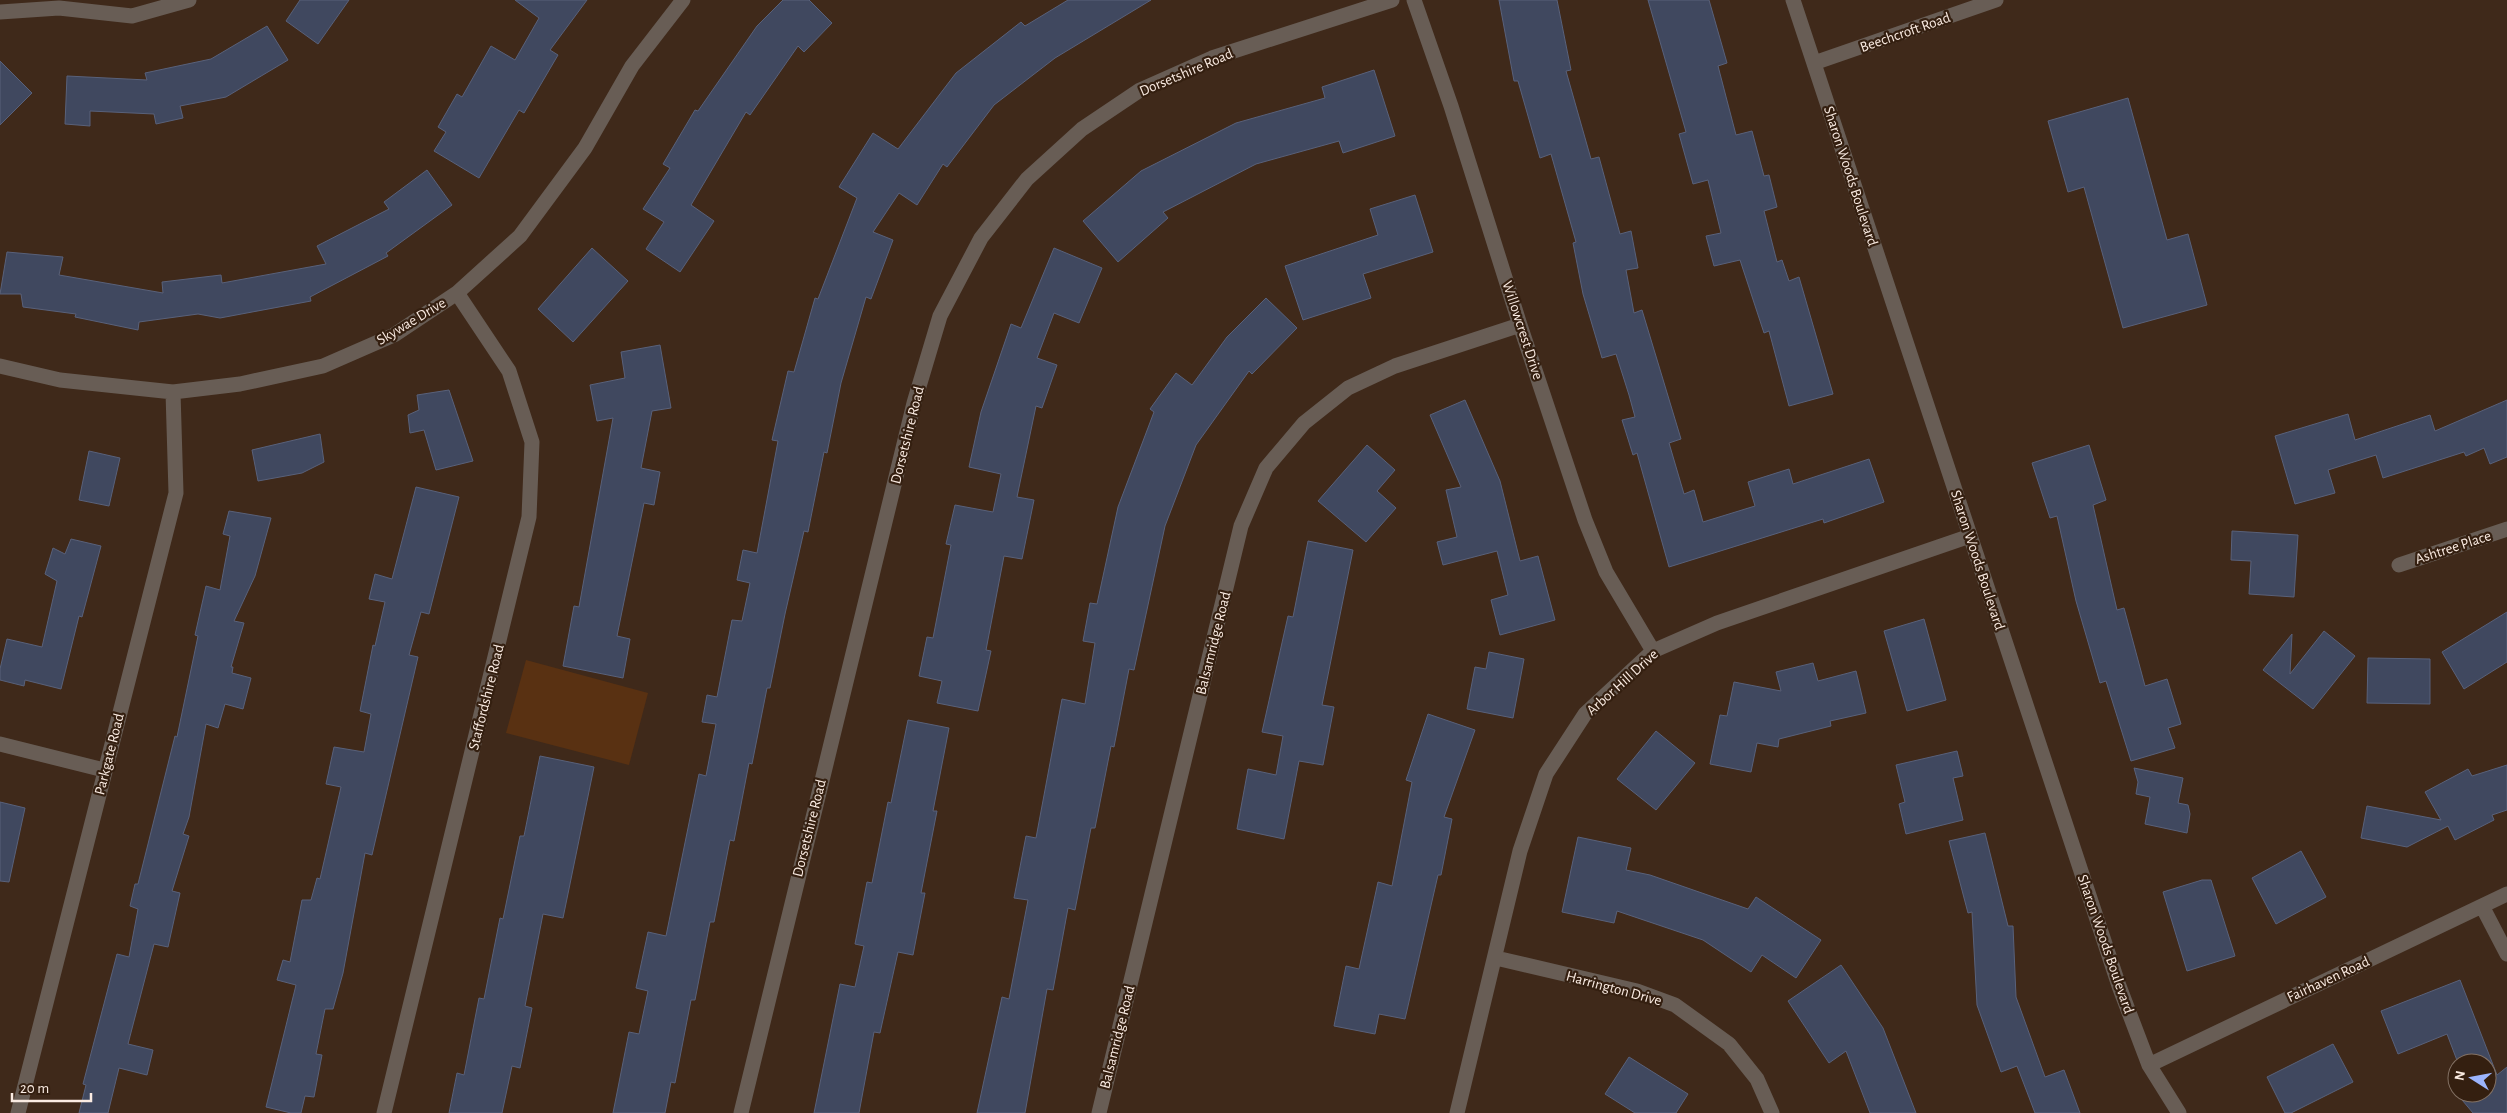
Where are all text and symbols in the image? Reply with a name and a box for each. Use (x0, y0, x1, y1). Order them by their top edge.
street label: Beechcroft Road (1858, 10, 1953, 55)
street label: Dorsetshire Road (1137, 46, 1235, 99)
street label: Sharon Woods Boulevard (1821, 104, 1880, 248)
street label: Willowcrest Drive (1499, 279, 1546, 381)
street label: Skywae Drive (374, 295, 448, 348)
street label: Dorsetshire Road (888, 385, 927, 485)
street label: Sharon Woods Boulevard (1948, 488, 2007, 632)
street label: Ashtree Place (2413, 528, 2493, 567)
street label: Balsamridge Road (1193, 590, 1234, 696)
street label: Staffordshire Road (466, 643, 507, 751)
street label: Arbor Hill Drive (1584, 646, 1661, 718)
street label: Parkgate Road (92, 712, 127, 796)
street label: Dorsetshire Road (790, 778, 829, 878)
street label: Sharon Woods Boulevard (2075, 873, 2136, 1016)
street label: Fairhaven Road (2285, 954, 2372, 1005)
street label: Harrington Drive (1564, 969, 1663, 1008)
street label: Balsamridge Road (1097, 984, 1138, 1090)
north arrow (2447, 1053, 2497, 1103)
scale bar (12, 1070, 91, 1102)
text: N (2452, 1070, 2468, 1082)
text: 20 m (20, 1081, 49, 1096)

